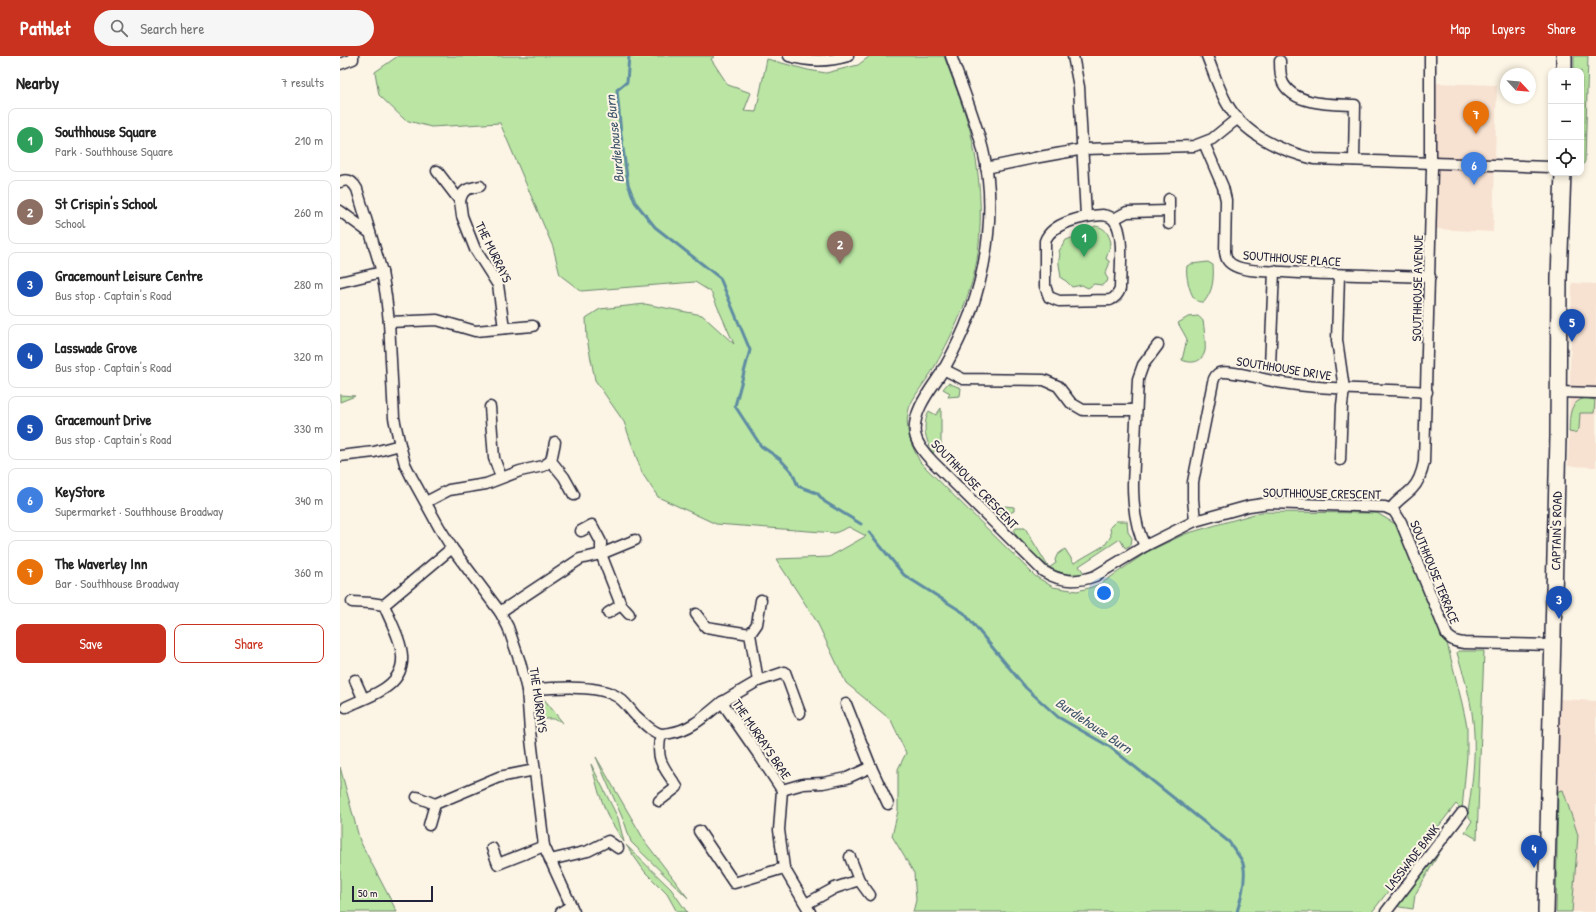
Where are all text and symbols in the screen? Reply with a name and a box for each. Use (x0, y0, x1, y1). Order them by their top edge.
search box (94, 10, 374, 46)
text: Pathlet (20, 15, 70, 41)
icon: search (108, 17, 130, 39)
text: Search here (140, 18, 204, 39)
text: Map (1450, 19, 1470, 38)
text: Layers (1492, 19, 1525, 38)
text: Share (1547, 19, 1576, 38)
north arrow (1500, 68, 1536, 104)
map controls (1548, 68, 1584, 176)
button: + (1548, 68, 1584, 104)
text: Nearby (16, 71, 59, 94)
text: 7 results (281, 73, 324, 91)
water label: Burdiehouse Burn (600, 93, 628, 184)
pin: 7 (1463, 101, 1489, 134)
button: − (1548, 104, 1584, 140)
text: Southhouse Square (55, 121, 156, 142)
text: 1 (28, 131, 32, 149)
text: 210 m (295, 131, 323, 149)
button: locate (1548, 140, 1584, 176)
text: Park · Southhouse Square (55, 142, 173, 160)
pin: 6 (1461, 152, 1487, 185)
text: St Crispin's School (55, 193, 157, 214)
text: 2 (27, 203, 33, 221)
text: 260 m (294, 203, 323, 221)
text: School (55, 214, 85, 232)
street label: THE MURRAYS (472, 219, 516, 285)
pin: 1 (1071, 224, 1097, 257)
pin: 2 (827, 231, 853, 264)
street label: SOUTHHOUSE AVENUE (1407, 234, 1427, 342)
street label: SOUTHHOUSE PLACE (1242, 246, 1342, 270)
text: Gracemount Leisure Centre (55, 265, 203, 286)
text: 3 (27, 275, 33, 293)
text: 280 m (294, 275, 323, 293)
text: Bus stop · Captain's Road (55, 286, 171, 304)
pin: 5 (1559, 309, 1585, 342)
text: Lasswade Grove (55, 337, 137, 358)
text: 4 (28, 347, 32, 365)
text: 320 m (293, 347, 323, 365)
street label: SOUTHHOUSE DRIVE (1235, 352, 1333, 384)
text: Bus stop · Captain's Road (55, 358, 171, 376)
text: Gracemount Drive (55, 409, 152, 430)
text: 5 (27, 419, 33, 437)
text: 330 m (294, 419, 323, 437)
text: Bus stop · Captain's Road (55, 430, 171, 448)
street label: SOUTHHOUSE CRESCENT (927, 435, 1023, 533)
text: KeyStore (55, 481, 105, 502)
street label: SOUTHHOUSE CRESCENT (1263, 483, 1382, 503)
text: 6 (27, 491, 33, 509)
text: 340 m (295, 491, 323, 509)
street label: CAPTAIN'S ROAD (1546, 491, 1566, 571)
text: Supermarket · Southhouse Broadway (55, 502, 224, 520)
street label: SOUTHHOUSE TERRACE (1406, 517, 1464, 627)
text: The Waverley Inn (55, 553, 147, 574)
text: 7 (27, 563, 33, 581)
text: 360 m (294, 563, 323, 581)
text: Bar · Southhouse Broadway (55, 574, 179, 592)
your location (1094, 583, 1114, 603)
pin: 3 (1546, 586, 1572, 619)
button: Save (16, 624, 166, 663)
button: Share (174, 624, 324, 663)
street label: THE MURRAYS (526, 666, 552, 734)
water label: Burdiehouse Burn (1052, 693, 1137, 758)
street label: THE MURRAYS BRAE (728, 695, 796, 783)
street label: LASSWADE BANK (1381, 820, 1444, 894)
pin: 4 (1521, 835, 1547, 868)
scale bar (352, 884, 433, 903)
text: 50 m (358, 886, 378, 900)

